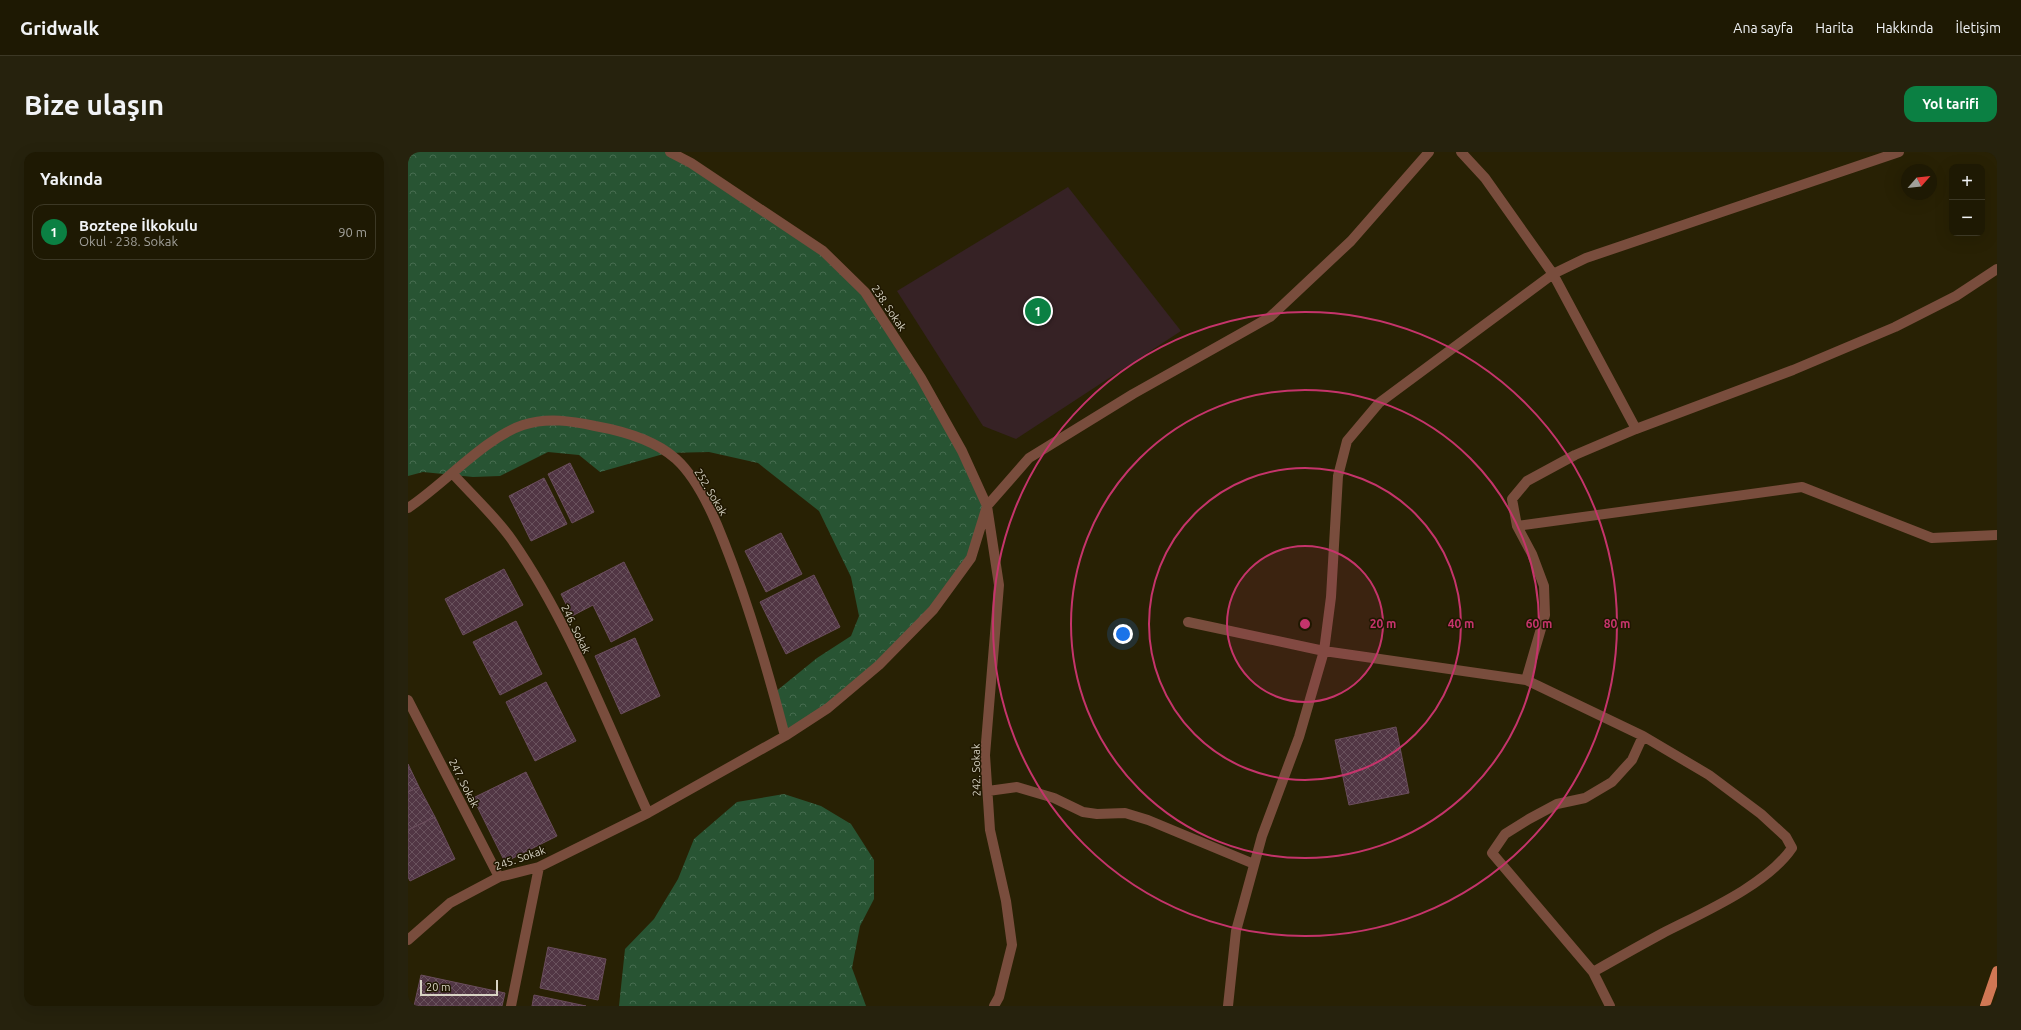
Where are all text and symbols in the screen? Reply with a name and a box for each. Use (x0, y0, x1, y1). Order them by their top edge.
text: Gridwalk (20, 17, 99, 39)
text: Ana sayfa (1733, 20, 1793, 36)
text: Harita (1815, 20, 1854, 36)
text: Hakkında (1876, 20, 1934, 36)
text: İletişim (1956, 20, 2001, 36)
button: Yol tarifi (1904, 86, 1997, 122)
text: Bize ulaşın (24, 89, 164, 120)
north arrow (1901, 164, 1937, 200)
map controls (1949, 164, 1985, 236)
button: + (1949, 164, 1985, 200)
text: Yakında (40, 169, 103, 188)
button: − (1949, 200, 1985, 236)
text: Boztepe İlkokulu (79, 217, 198, 234)
text: 1 (50, 225, 58, 239)
text: 90 m (338, 225, 367, 239)
text: Okul · 238. Sokak (79, 234, 178, 248)
street label: 238. Sokak (869, 283, 909, 334)
pin: 1 (1025, 296, 1051, 326)
street label: 252. Sokak (692, 466, 730, 518)
street label: 246. Sokak (559, 603, 593, 656)
centre of rings (1298, 617, 1312, 631)
text: 20 m (1370, 617, 1396, 630)
text: 40 m (1448, 617, 1474, 630)
text: 60 m (1526, 617, 1552, 630)
text: 80 m (1604, 617, 1630, 630)
your location (1113, 624, 1133, 644)
street label: 242. Sokak (970, 743, 982, 796)
street label: 247. Sokak (447, 757, 482, 810)
street label: 245. Sokak (493, 844, 547, 872)
scale bar (420, 978, 498, 997)
text: 20 m (426, 981, 450, 993)

